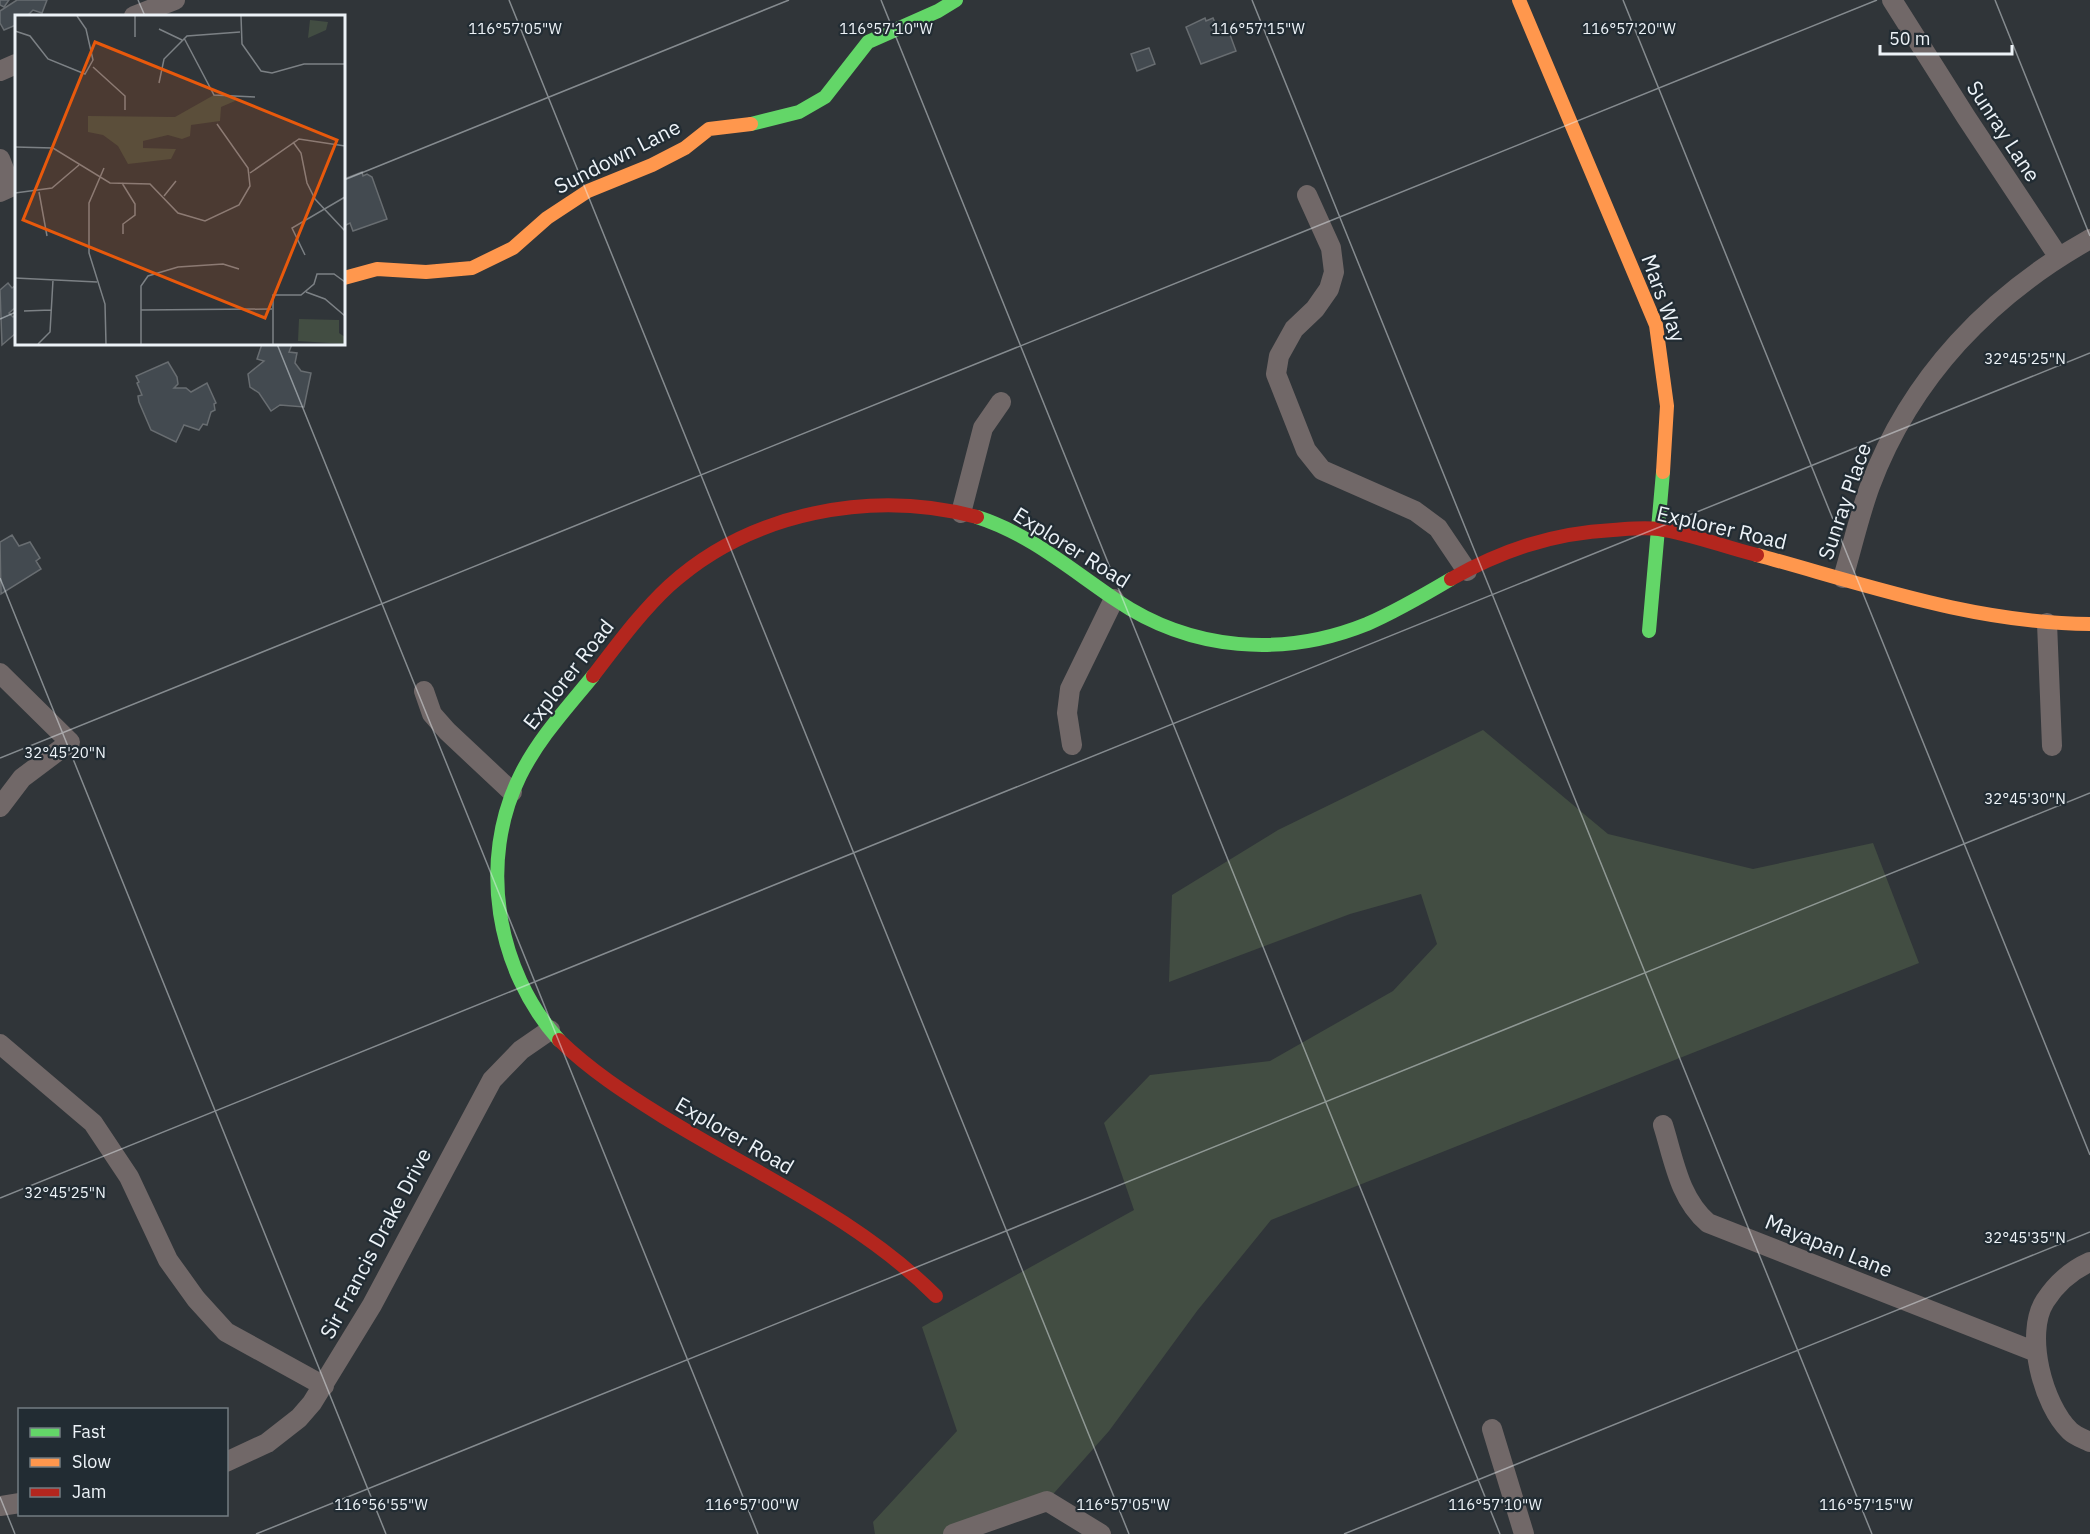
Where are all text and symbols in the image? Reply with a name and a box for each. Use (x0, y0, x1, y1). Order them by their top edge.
inset map (15, 15, 345, 345)
scale bar (1880, 18, 2012, 56)
text: 116°57'05"W (468, 19, 562, 38)
text: 116°57'10"W (839, 19, 933, 38)
text: 116°57'15"W (1211, 19, 1305, 38)
text: 116°57'20"W (1582, 19, 1676, 38)
text: 50 m (1889, 27, 1931, 50)
street label: Sunray Lane (1961, 75, 2047, 187)
street label: Sundown Lane (549, 112, 685, 200)
street label: Mars Way (1635, 250, 1693, 346)
text: 32°45'25"N (1984, 349, 2066, 368)
street label: Sunray Place (1811, 439, 1877, 563)
street label: Explorer Road (1654, 498, 1790, 556)
street label: Explorer Road (1008, 500, 1136, 594)
street label: Explorer Road (516, 613, 620, 735)
text: 32°45'20"N (24, 743, 106, 762)
text: 32°45'30"N (1984, 789, 2066, 808)
street label: Explorer Road (671, 1090, 799, 1180)
street label: Sir Francis Drake Drive (313, 1143, 437, 1343)
text: 32°45'25"N (24, 1183, 106, 1202)
street label: Mayapan Lane (1761, 1207, 1897, 1283)
text: 32°45'35"N (1984, 1228, 2066, 1247)
legend (18, 1408, 228, 1516)
text: Fast (72, 1420, 106, 1443)
text: Slow (72, 1450, 111, 1473)
text: Jam (72, 1480, 107, 1503)
text: 116°56'55"W (334, 1495, 428, 1514)
text: 116°57'00"W (705, 1495, 799, 1514)
text: 116°57'05"W (1076, 1495, 1170, 1514)
text: 116°57'10"W (1448, 1495, 1542, 1514)
text: 116°57'15"W (1819, 1495, 1913, 1514)

